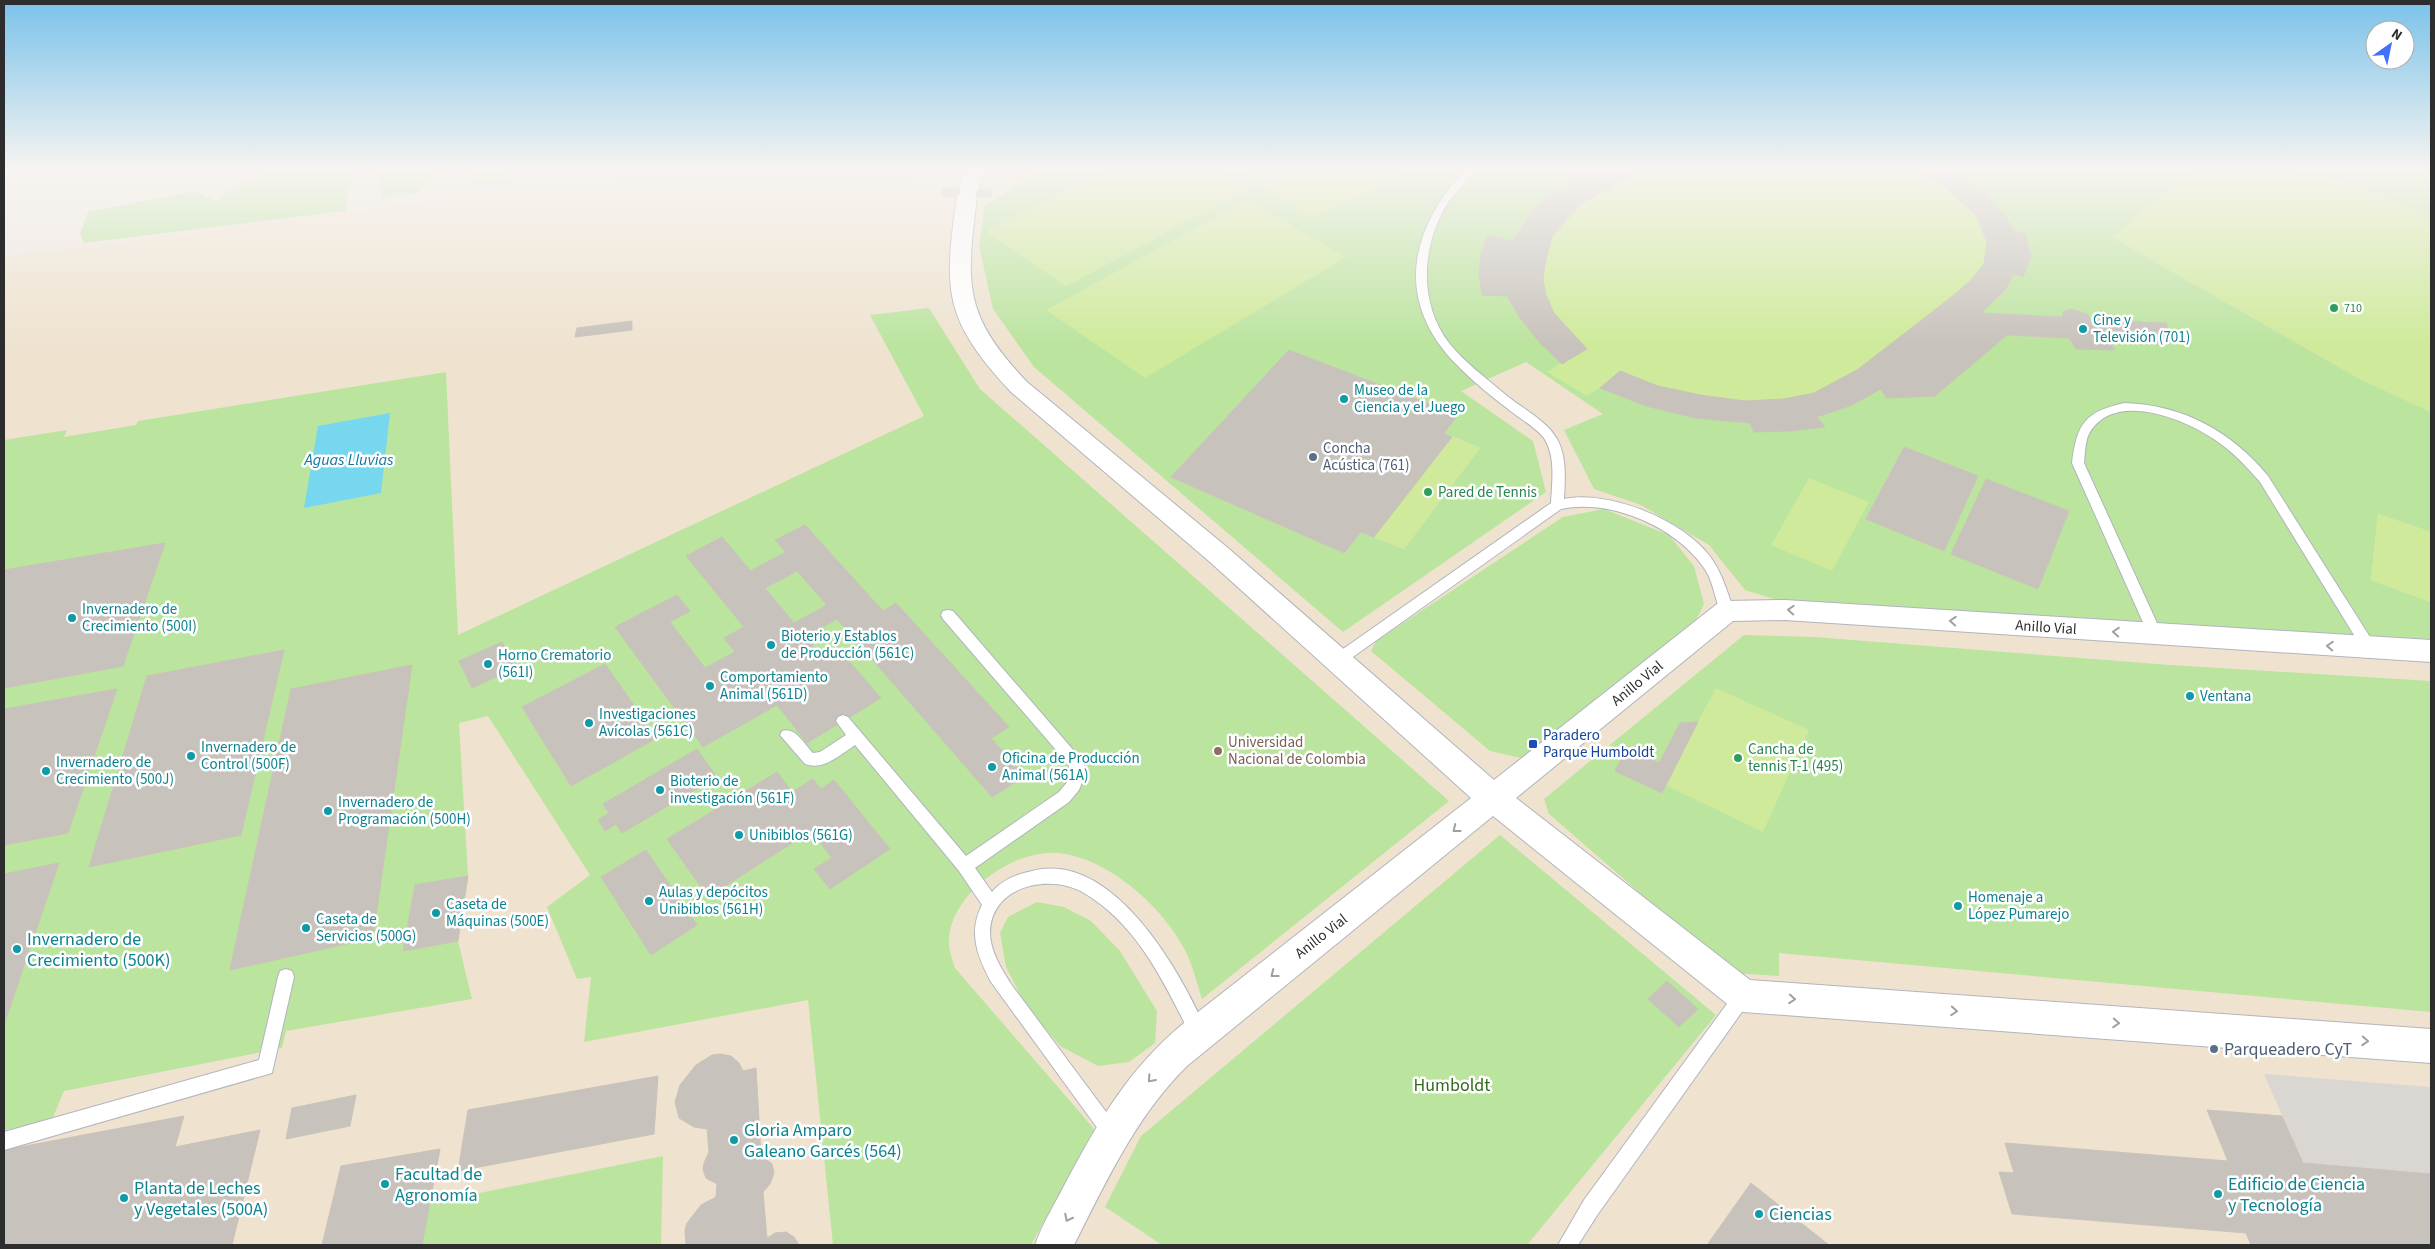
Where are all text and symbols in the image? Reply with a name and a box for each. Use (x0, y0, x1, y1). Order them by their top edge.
north arrow (2365, 20, 2415, 70)
text: N (2387, 24, 2406, 46)
place label: 710 (2344, 300, 2362, 317)
marker: 710 (2328, 302, 2340, 314)
place label: Cine y Televisión (701) (2093, 310, 2190, 348)
marker: Cine y Televisión (701) (2077, 323, 2089, 335)
place label: Museo de la Ciencia y el Juego (1354, 380, 1465, 418)
marker: Museo de la Ciencia y el Juego (1338, 393, 1350, 405)
place label: Concha Acústica (761) (1323, 438, 1410, 476)
water label: Aguas Lluvias (304, 449, 394, 471)
marker: Concha Acústica (761) (1307, 451, 1319, 463)
place label: Pared de Tennis (1438, 482, 1537, 503)
marker: Pared de Tennis (1422, 486, 1434, 498)
place label: Invernadero de Crecimiento (500I) (82, 599, 197, 637)
one-way arrow (1787, 605, 1795, 616)
marker: Invernadero de Crecimiento (500I) (66, 612, 78, 624)
one-way arrow (1949, 615, 1957, 626)
street label: Anillo Vial (2014, 615, 2078, 640)
place label: Bioterio y Establos de Producción (561C) (781, 626, 914, 664)
one-way arrow (2111, 626, 2119, 637)
marker: Bioterio y Establos de Producción (561C) (765, 639, 777, 651)
one-way arrow (2326, 640, 2334, 651)
place label: Horno Crematorio (561I) (498, 645, 611, 683)
street label: Anillo Vial (1607, 656, 1668, 711)
marker: Horno Crematorio (561I) (482, 658, 494, 670)
place label: Comportamiento Animal (561D) (720, 667, 828, 705)
marker: Comportamiento Animal (561D) (704, 680, 716, 692)
place label: Ventana (2200, 686, 2251, 707)
marker: Ventana (2184, 690, 2196, 702)
place label: Investigaciones Avícolas (561C) (599, 704, 696, 742)
marker: Investigaciones Avícolas (561C) (583, 717, 595, 729)
place label: Paradero Parque Humboldt (1543, 725, 1654, 763)
place label: Universidad Nacional de Colombia (1228, 732, 1366, 770)
place label: Invernadero de Control (500F) (201, 737, 296, 775)
marker: Paradero Parque Humboldt (1527, 738, 1539, 750)
place label: Cancha de tennis T-1 (495) (1748, 739, 1843, 777)
marker: Universidad Nacional de Colombia (1212, 745, 1224, 757)
place label: Oficina de Producción Animal (561A) (1002, 748, 1140, 786)
marker: Invernadero de Control (500F) (185, 750, 197, 762)
place label: Invernadero de Crecimiento (500J) (56, 752, 174, 790)
marker: Cancha de tennis T-1 (495) (1732, 752, 1744, 764)
marker: Oficina de Producción Animal (561A) (986, 761, 998, 773)
marker: Invernadero de Crecimiento (500J) (40, 765, 52, 777)
place label: Bioterio de investigación (561F) (670, 771, 795, 809)
marker: Bioterio de investigación (561F) (654, 784, 666, 796)
place label: Invernadero de Programación (500H) (338, 792, 471, 830)
marker: Invernadero de Programación (500H) (322, 805, 334, 817)
one-way arrow (1453, 824, 1462, 832)
place label: Unibiblos (561G) (749, 825, 853, 846)
marker: Unibiblos (561G) (733, 829, 745, 841)
place label: Aulas y depócitos Unibiblos (561H) (659, 882, 768, 920)
place label: Homenaje a López Pumarejo (1968, 887, 2069, 925)
place label: Caseta de Máquinas (500E) (446, 894, 549, 932)
marker: Aulas y depócitos Unibiblos (561H) (643, 895, 655, 907)
marker: Homenaje a López Pumarejo (1952, 900, 1964, 912)
marker: Caseta de Máquinas (500E) (430, 907, 442, 919)
place label: Caseta de Servicios (500G) (316, 909, 416, 947)
street label: Anillo Vial (1291, 909, 1352, 964)
marker: Caseta de Servicios (500G) (300, 922, 312, 934)
place label: Invernadero de Crecimiento (500K) (27, 927, 170, 973)
marker: Invernadero de Crecimiento (500K) (11, 943, 23, 955)
one-way arrow (1271, 968, 1280, 976)
one-way arrow (1788, 993, 1796, 1004)
one-way arrow (1950, 1005, 1958, 1016)
one-way arrow (2112, 1017, 2120, 1028)
one-way arrow (2362, 1035, 2370, 1046)
place label: Parqueadero CyT (2224, 1037, 2353, 1062)
marker: Parqueadero CyT (2208, 1043, 2220, 1055)
one-way arrow (1147, 1073, 1156, 1082)
park label: Humboldt (1414, 1073, 1490, 1098)
place label: Gloria Amparo Galeano Garcés (564) (744, 1118, 902, 1164)
marker: Gloria Amparo Galeano Garcés (564) (728, 1134, 740, 1146)
place label: Facultad de Agronomía (395, 1162, 482, 1208)
place label: Edificio de Ciencia y Tecnología (2228, 1172, 2365, 1218)
place label: Planta de Leches y Vegetales (500A) (134, 1176, 268, 1222)
marker: Facultad de Agronomía (379, 1178, 391, 1190)
marker: Edificio de Ciencia y Tecnología (2212, 1188, 2224, 1200)
marker: Planta de Leches y Vegetales (500A) (118, 1192, 130, 1204)
place label: Ciencias (1769, 1202, 1832, 1227)
marker: Ciencias (1753, 1208, 1765, 1220)
one-way arrow (1064, 1213, 1074, 1222)

